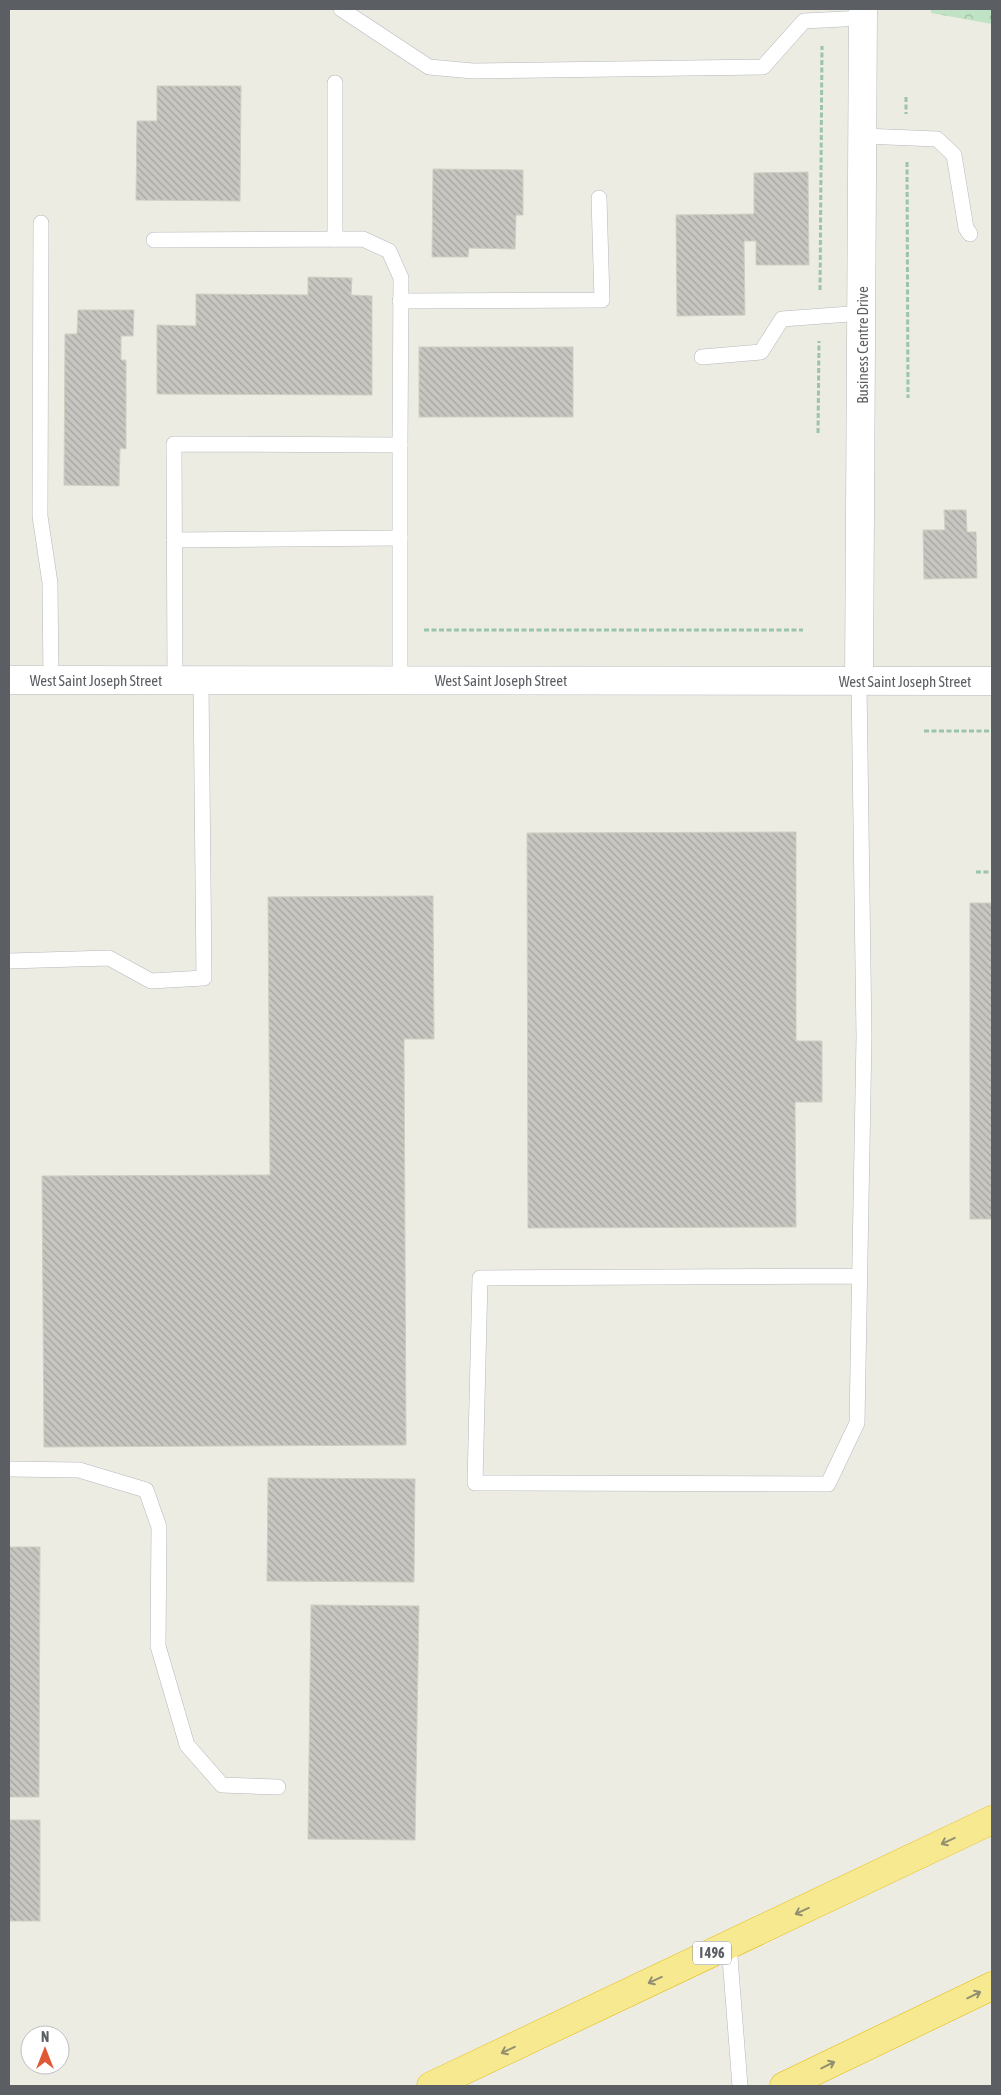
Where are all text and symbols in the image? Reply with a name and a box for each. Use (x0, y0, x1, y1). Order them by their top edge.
street label: Business Centre Drive (854, 286, 871, 404)
street label: West Saint Joseph Street (30, 672, 162, 689)
street label: West Saint Joseph Street (435, 672, 567, 689)
street label: West Saint Joseph Street (839, 673, 971, 690)
one-way arrow (941, 1836, 956, 1846)
one-way arrow (794, 1906, 809, 1916)
road number: I 496 (693, 1942, 731, 1965)
one-way arrow (648, 1976, 663, 1986)
one-way arrow (966, 1990, 981, 1999)
north arrow (20, 2025, 70, 2075)
text: N (41, 2029, 49, 2045)
one-way arrow (501, 2046, 516, 2055)
one-way arrow (820, 2060, 835, 2070)

